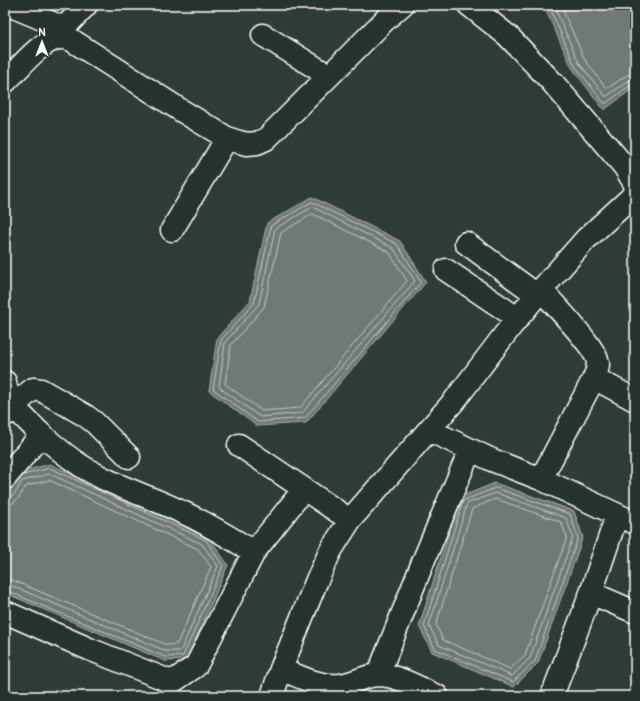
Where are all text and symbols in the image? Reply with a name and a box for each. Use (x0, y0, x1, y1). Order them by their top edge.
north arrow (22, 22, 62, 62)
text: N (38, 26, 46, 39)

